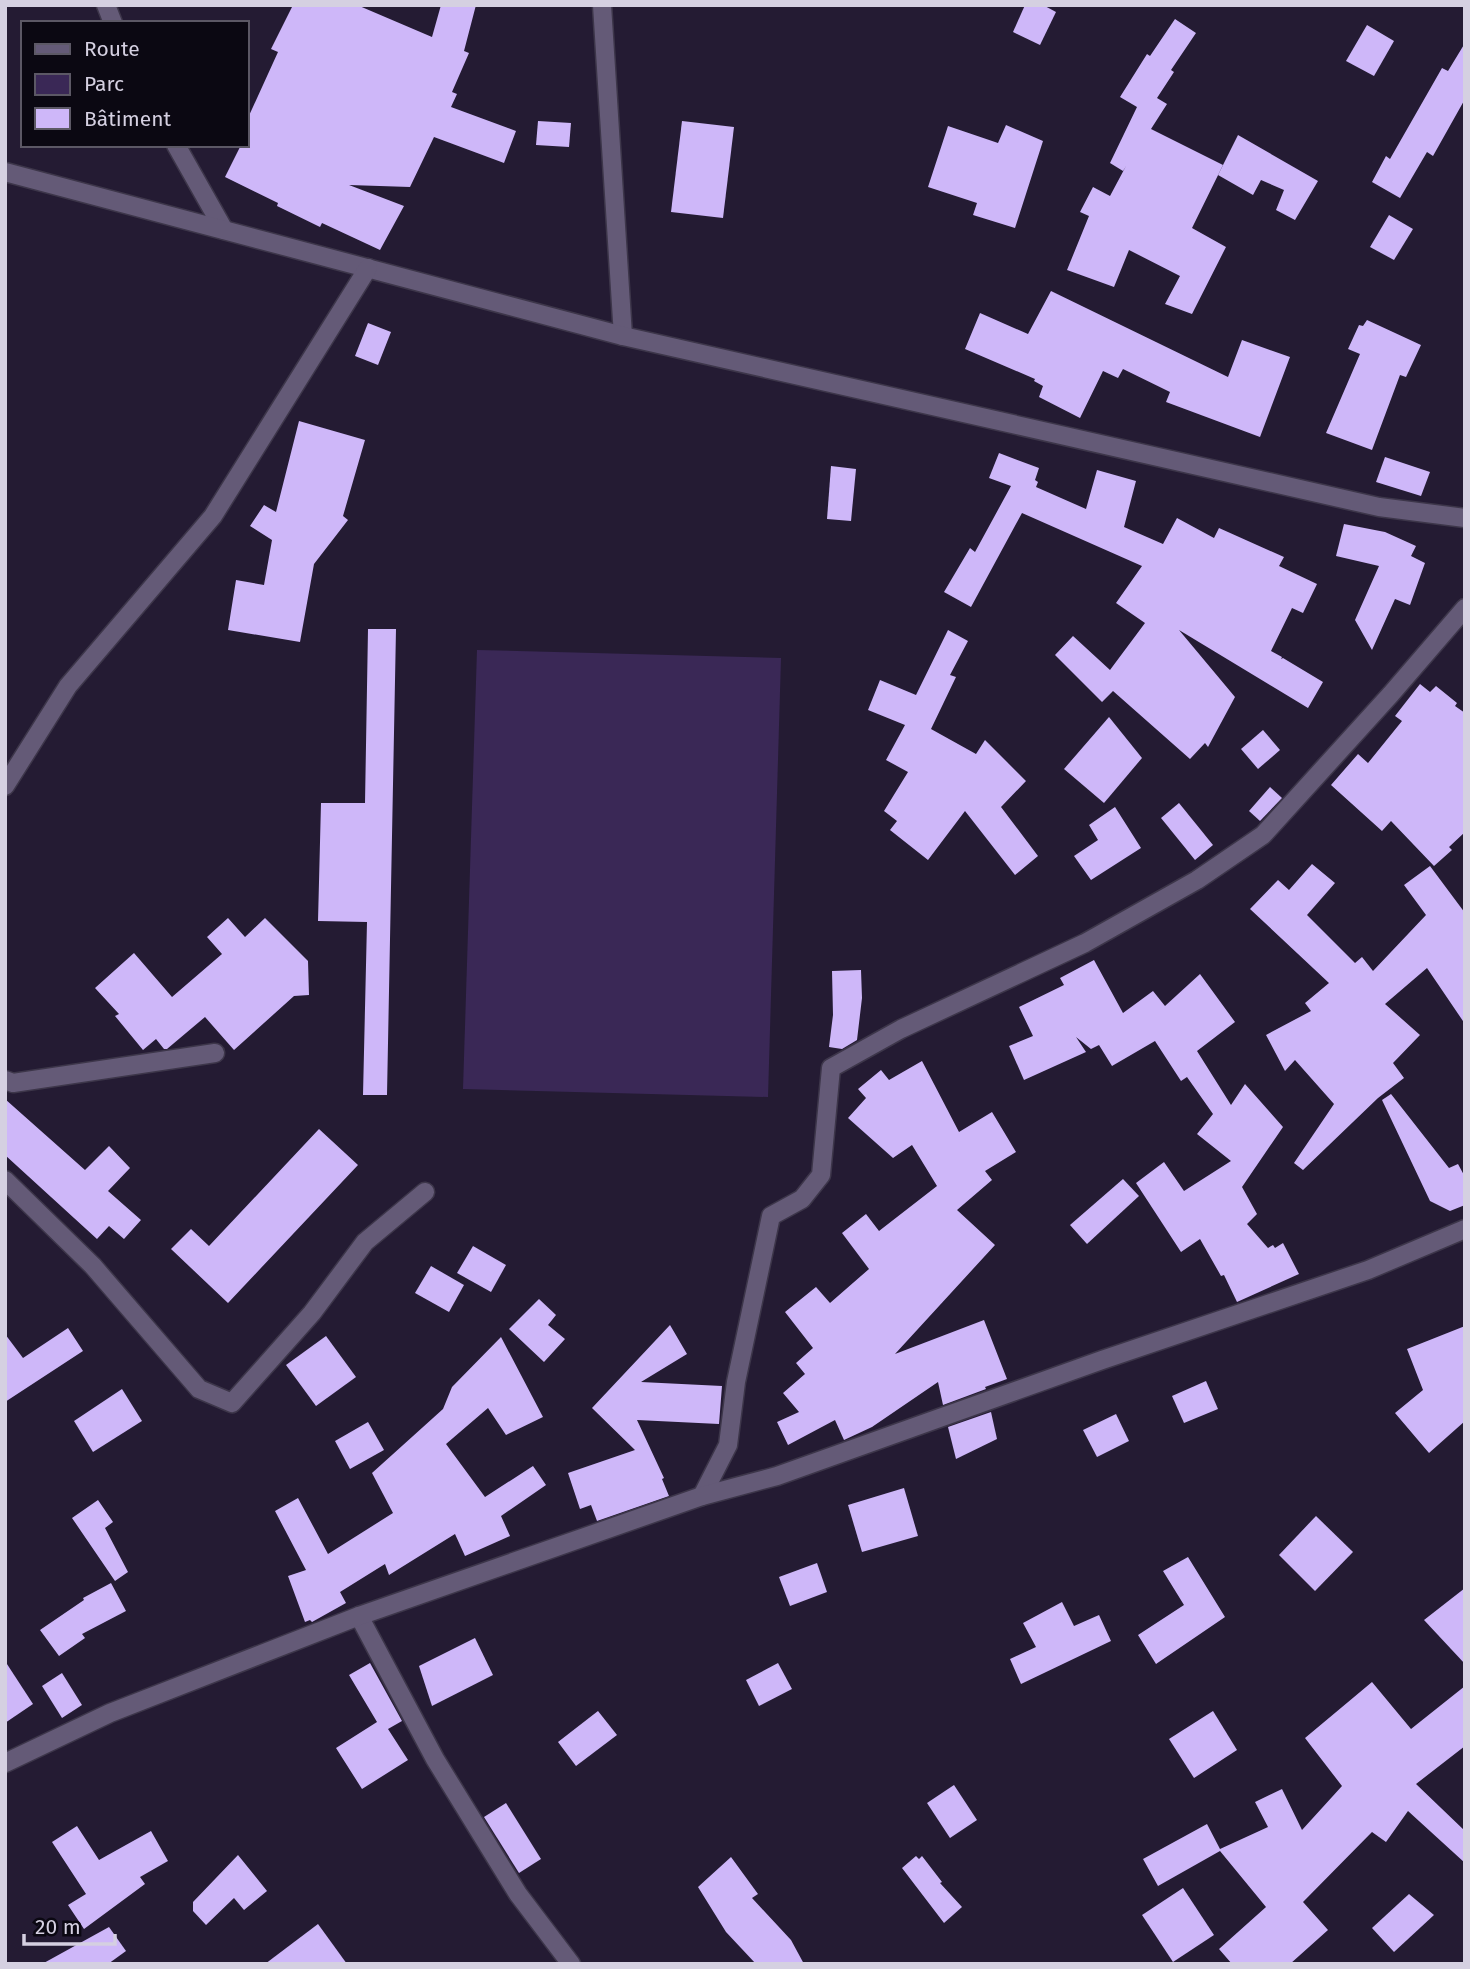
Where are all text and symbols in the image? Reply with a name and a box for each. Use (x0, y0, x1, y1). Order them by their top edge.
legend (21, 21, 248, 147)
text: Route (84, 36, 140, 62)
text: Parc (84, 71, 124, 97)
text: Bâtiment (84, 106, 171, 132)
scale bar (24, 1902, 116, 1946)
text: 20 m (35, 1914, 81, 1940)

